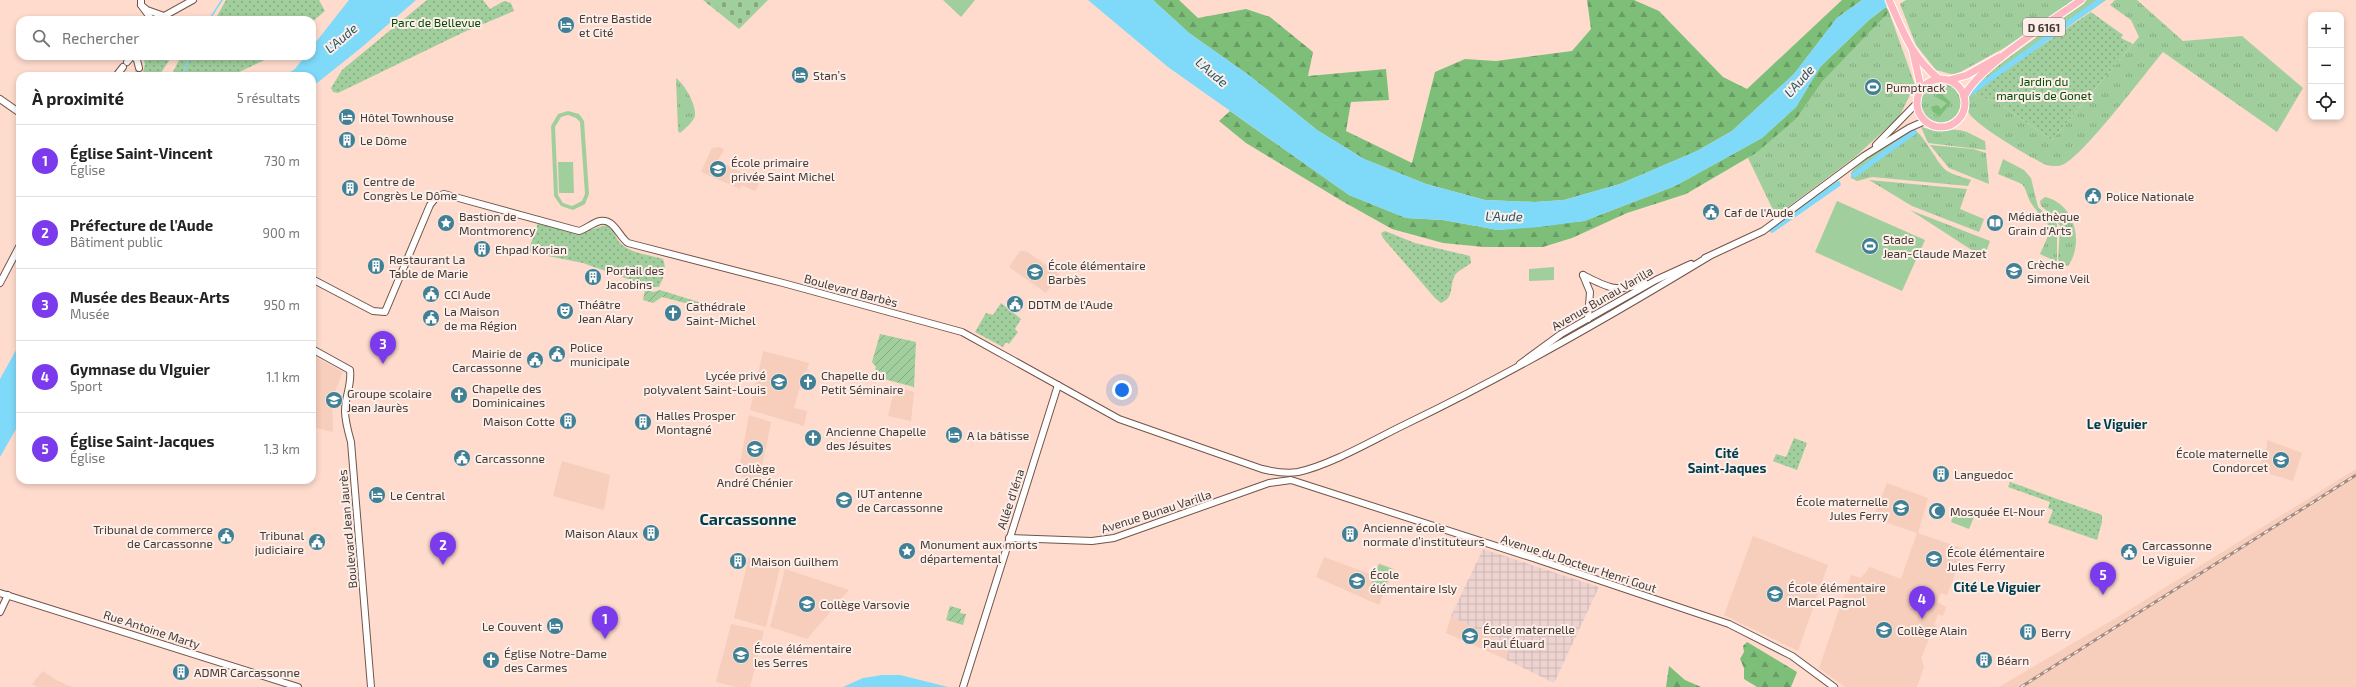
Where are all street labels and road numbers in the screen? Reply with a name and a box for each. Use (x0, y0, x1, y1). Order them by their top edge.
road number: D 6161 (2023, 18, 2065, 36)
street label: Avenue Bunau Varilla (1549, 263, 1655, 333)
street label: Boulevard Barbès (803, 271, 899, 309)
street label: Allée d'Iéna (994, 467, 1026, 531)
street label: Boulevard Jean Jaurès (335, 469, 359, 589)
street label: Avenue Bunau Varilla (1099, 487, 1213, 535)
street label: Avenue du Docteur Henri Gout (1499, 531, 1659, 595)
street label: Rue Antoine Marty (102, 607, 203, 651)

